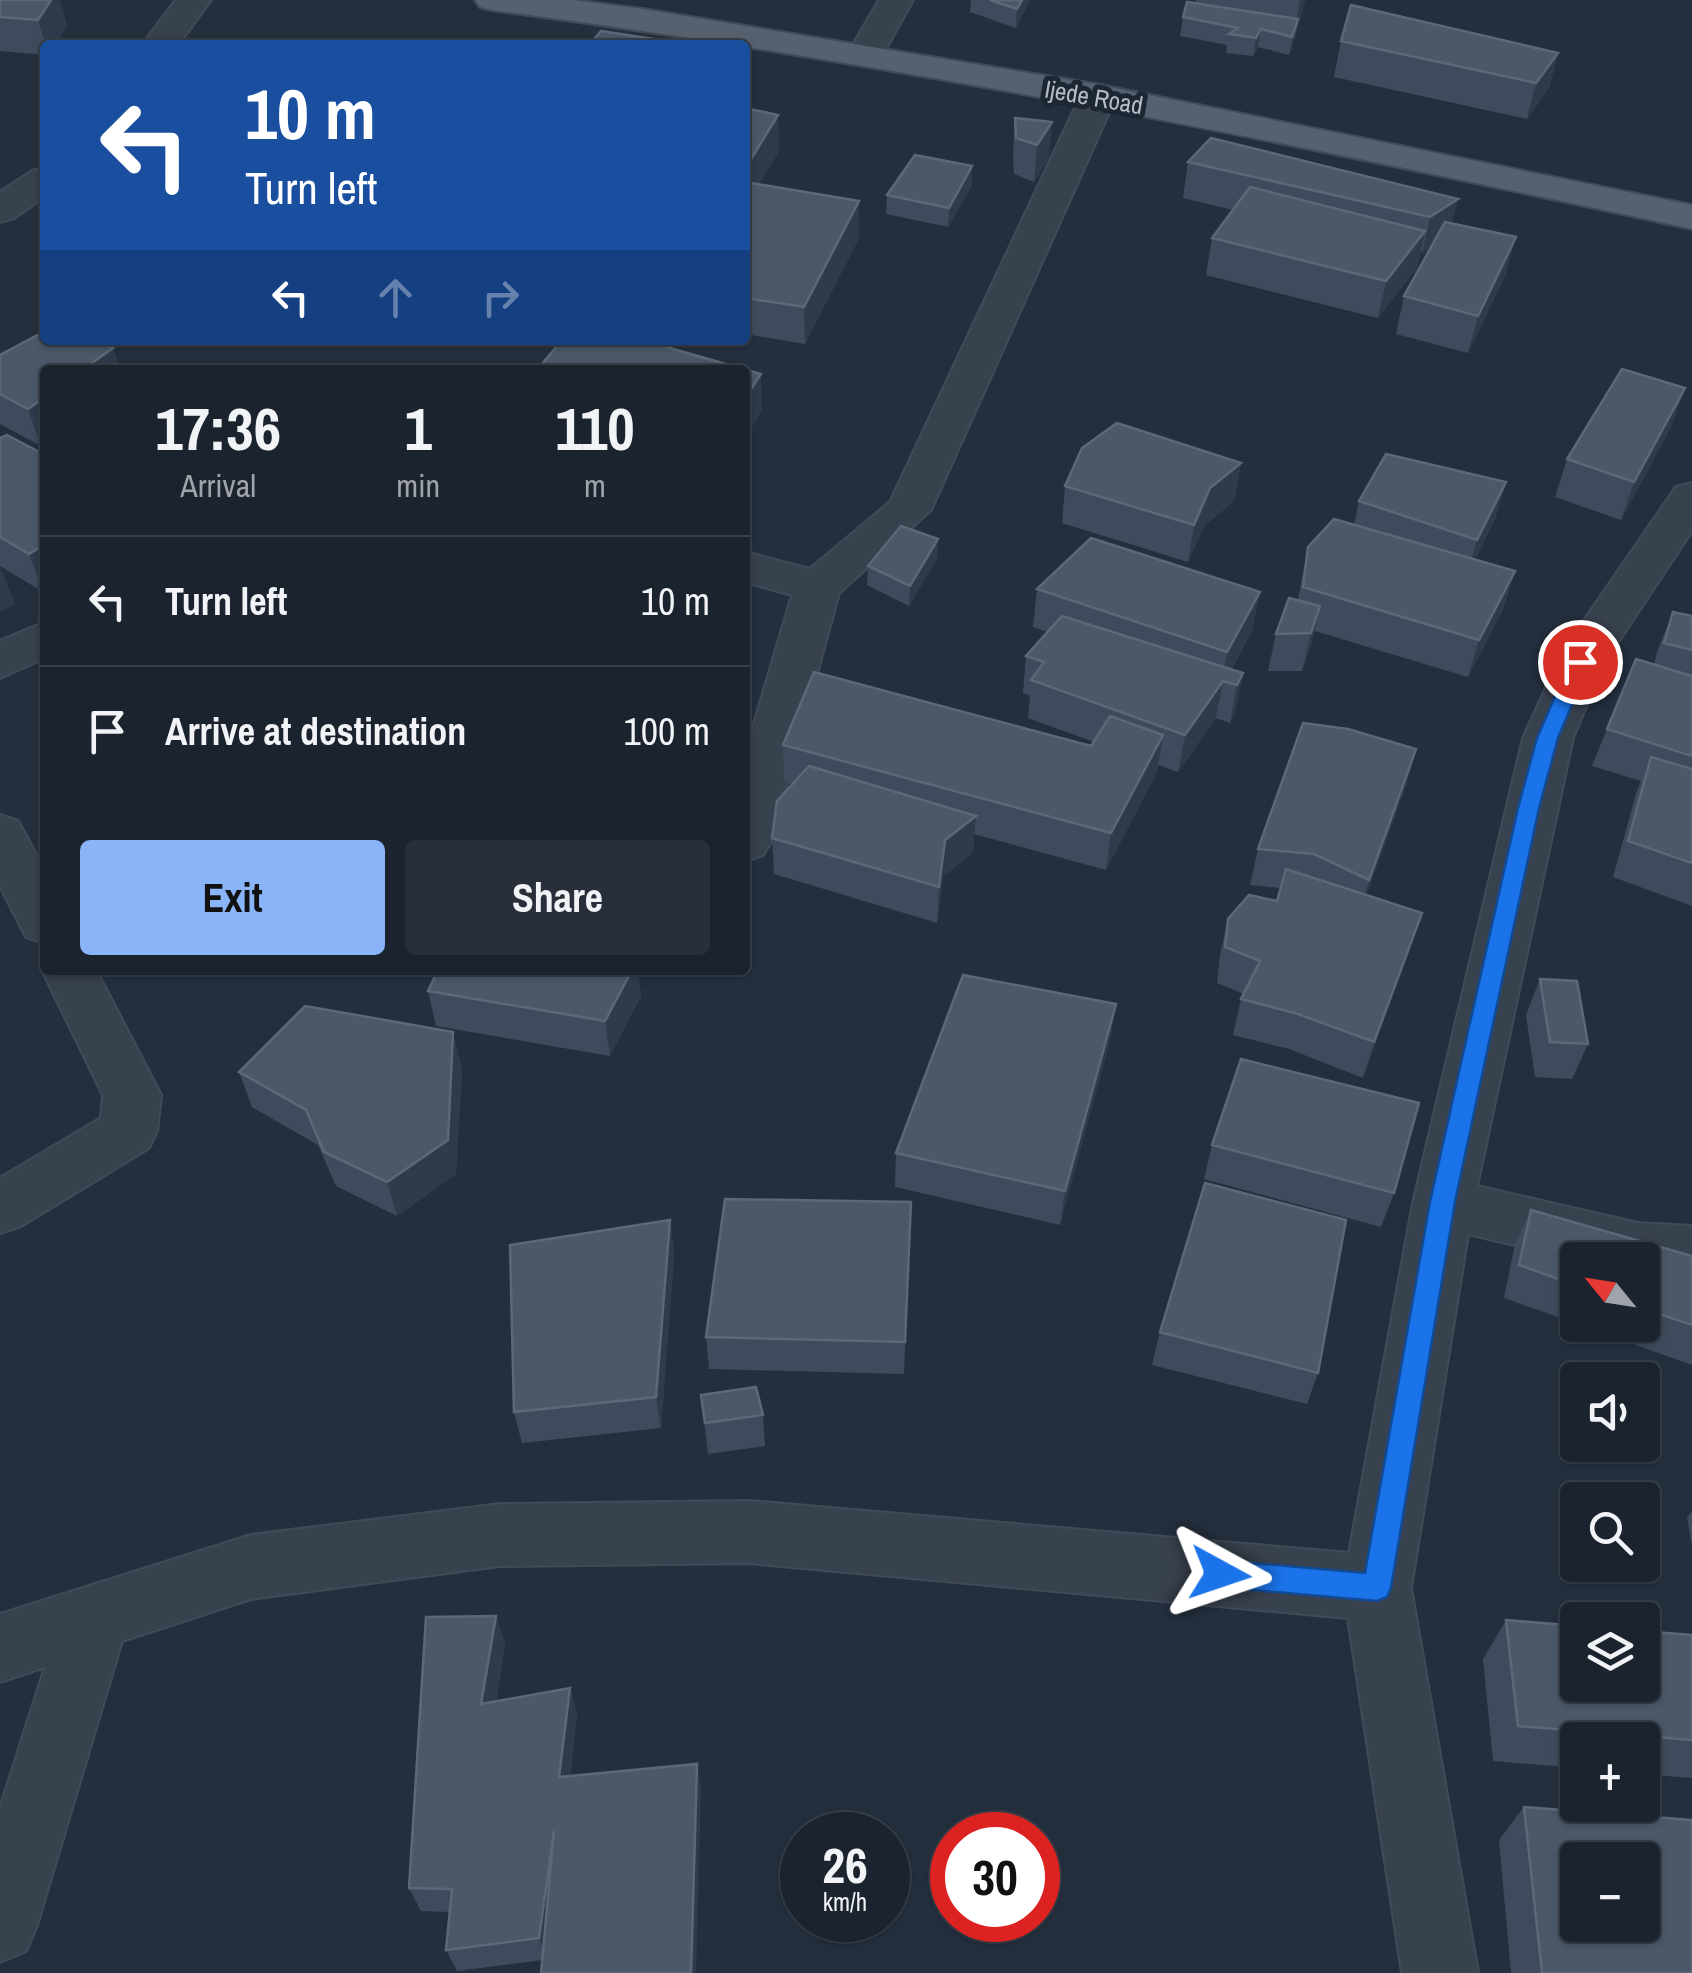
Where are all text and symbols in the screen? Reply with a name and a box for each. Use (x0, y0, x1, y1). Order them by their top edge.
text: 10 m (245, 67, 376, 161)
street label: Ijede Road (1042, 72, 1146, 122)
icon: left (80, 80, 210, 210)
text: Turn left (245, 157, 377, 218)
icon: left (263, 270, 318, 325)
icon: ahead (368, 270, 423, 325)
icon: right (473, 270, 528, 325)
text: 17:36 (155, 388, 281, 469)
text: 1 (405, 388, 432, 469)
text: 110 (555, 388, 635, 469)
text: Arrival (180, 464, 256, 507)
text: min (396, 464, 440, 507)
text: m (584, 464, 606, 507)
icon: left (80, 574, 135, 629)
text: Turn left (165, 576, 287, 627)
text: 10 m (641, 576, 710, 627)
pin (1538, 620, 1623, 705)
icon: arrive (1553, 635, 1608, 690)
icon: arrive (80, 704, 135, 759)
text: Arrive at destination (165, 706, 466, 757)
text: 100 m (623, 706, 710, 757)
button: Exit (80, 840, 385, 955)
button: Share (405, 840, 710, 955)
north arrow (1560, 1242, 1660, 1342)
map controls (1560, 1242, 1660, 1942)
button: sound (1560, 1362, 1660, 1462)
button: search (1560, 1482, 1660, 1582)
position arrow (1168, 1522, 1272, 1626)
button: layers (1560, 1602, 1660, 1702)
button: + (1560, 1722, 1660, 1822)
speed limit sign: 30 (930, 1812, 1060, 1942)
text: 26 (822, 1831, 868, 1899)
button: − (1560, 1842, 1660, 1942)
text: km/h (823, 1885, 867, 1919)

